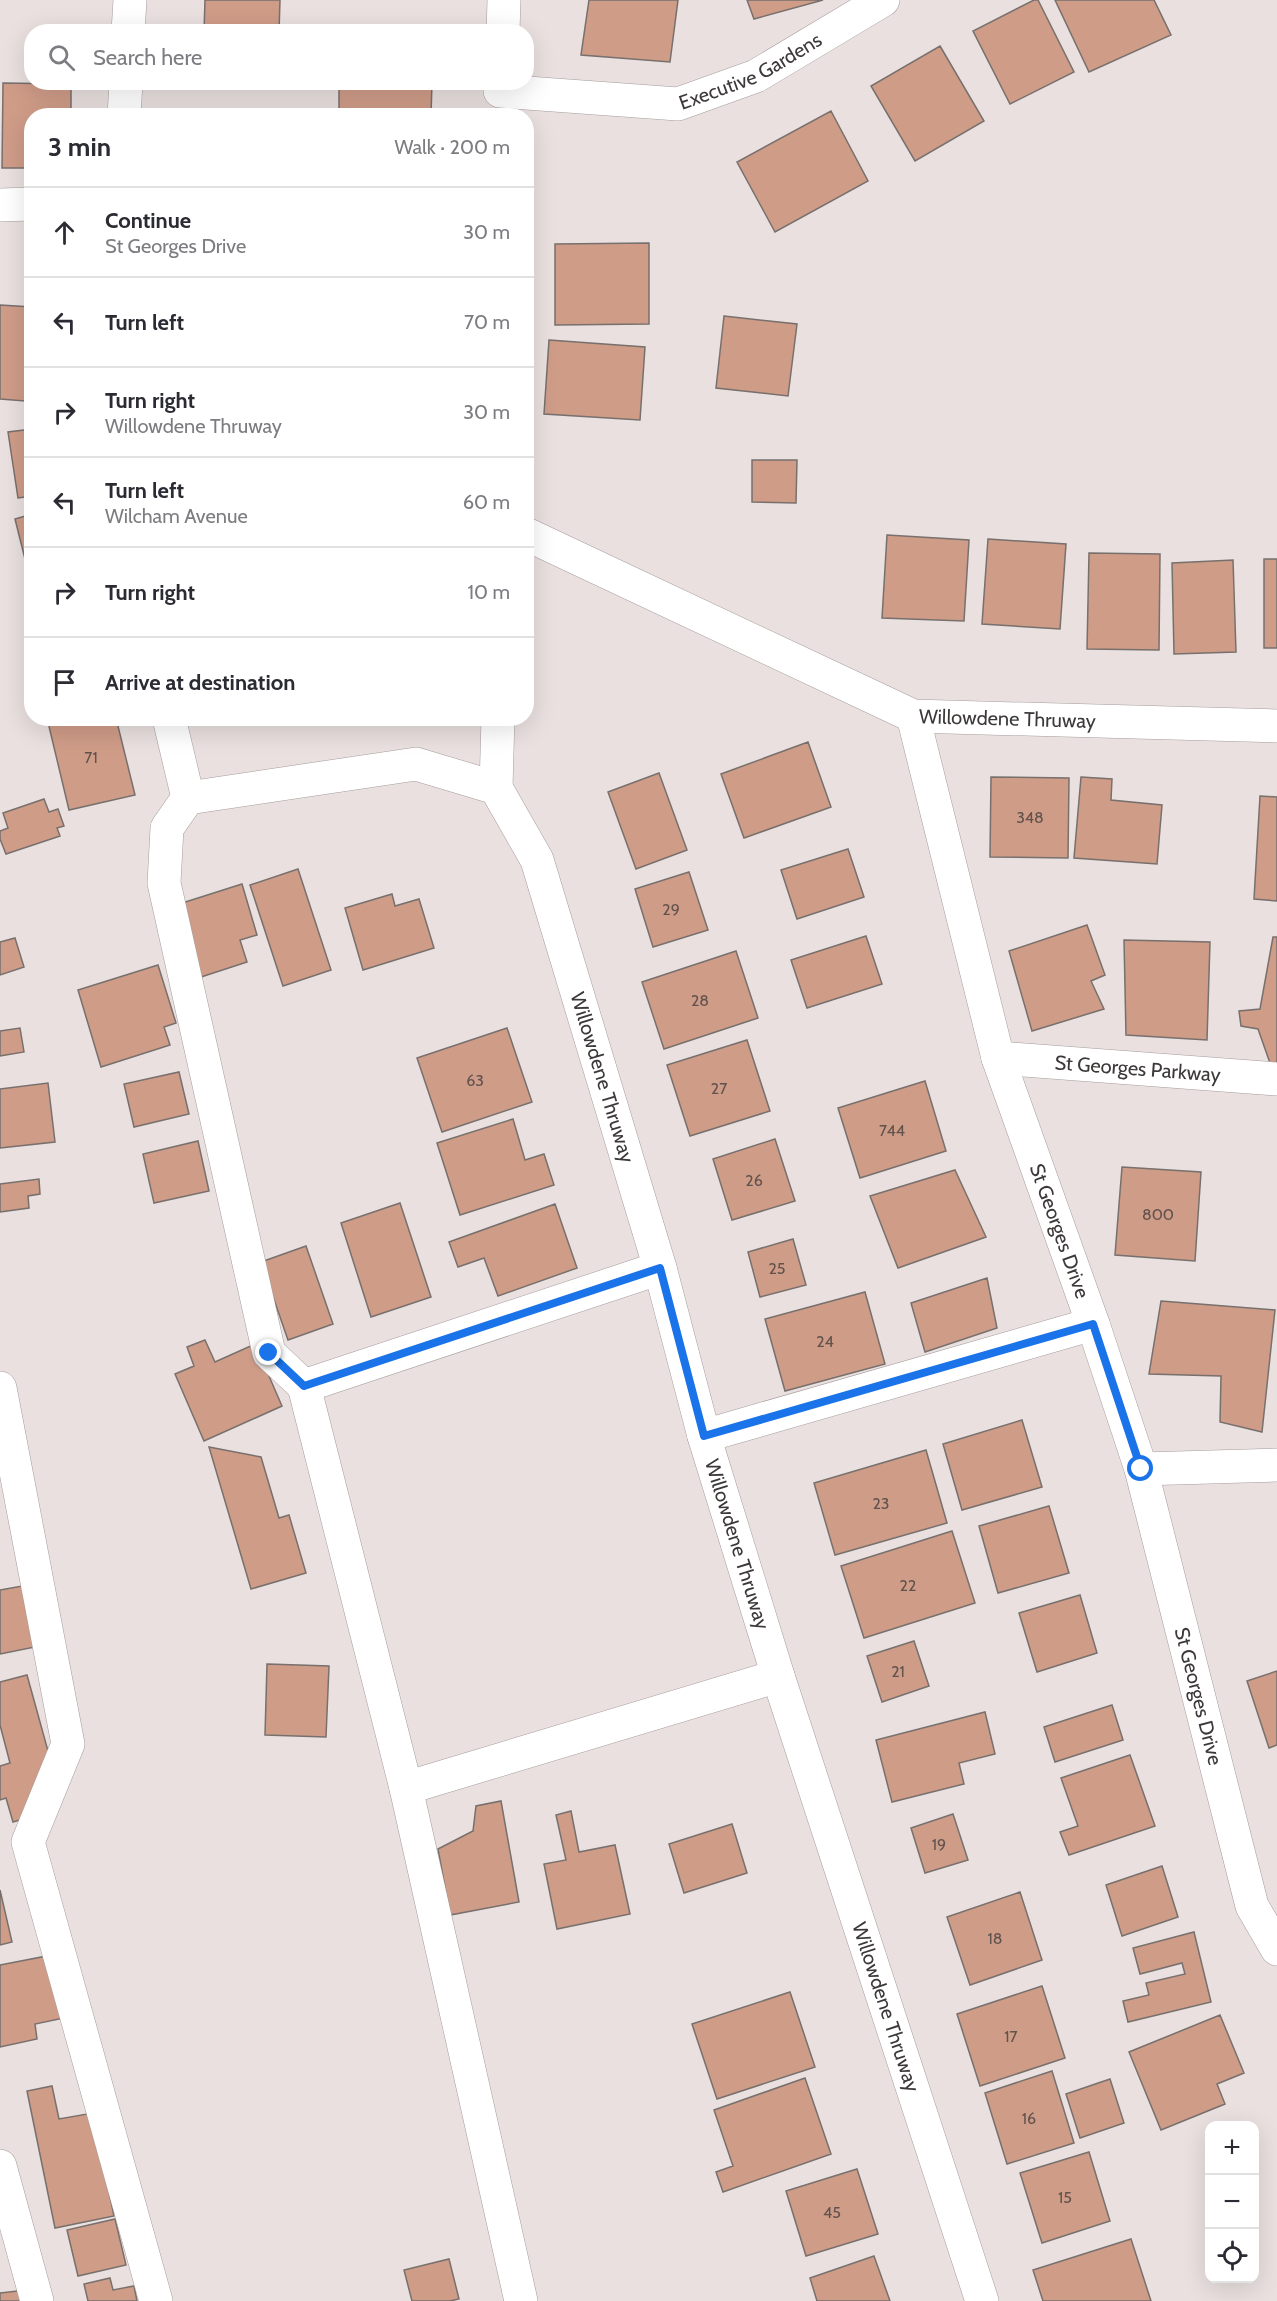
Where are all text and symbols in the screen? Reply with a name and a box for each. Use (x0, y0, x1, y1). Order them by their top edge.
search box (24, 24, 534, 90)
street label: Executive Gardens (676, 28, 826, 115)
icon: search (45, 41, 78, 74)
text: Search here (93, 44, 202, 71)
text: 3 min (48, 131, 111, 163)
text: Walk · 200 m (394, 135, 510, 159)
text: Continue (105, 207, 191, 234)
icon: ahead (48, 216, 81, 249)
text: 30 m (463, 220, 510, 244)
text: St Georges Drive (105, 234, 246, 258)
icon: left (48, 306, 81, 339)
text: Turn left (105, 309, 184, 336)
text: 70 m (464, 310, 510, 334)
text: Turn right (105, 387, 195, 414)
icon: right (48, 396, 81, 429)
text: 30 m (463, 400, 510, 424)
text: Willowdene Thruway (105, 414, 282, 438)
text: Turn left (105, 477, 184, 504)
icon: left (48, 486, 81, 519)
text: 60 m (463, 490, 510, 514)
text: Wilcham Avenue (105, 504, 248, 528)
icon: right (48, 576, 81, 609)
text: Turn right (105, 579, 195, 606)
text: 10 m (467, 580, 510, 604)
icon: arrive (48, 666, 81, 699)
text: Arrive at destination (105, 669, 295, 696)
street label: Willowdene Thruway (919, 704, 1096, 733)
house number: 71 (84, 748, 98, 767)
house number: 348 (1016, 808, 1044, 827)
house number: 29 (662, 900, 680, 919)
street label: Willowdene Thruway (566, 989, 640, 1166)
house number: 28 (691, 991, 709, 1010)
street label: St Georges Parkway (1054, 1050, 1221, 1087)
house number: 63 (466, 1071, 484, 1090)
house number: 27 (711, 1079, 727, 1098)
house number: 744 (879, 1121, 905, 1140)
street label: St Georges Drive (1025, 1160, 1095, 1301)
house number: 26 (745, 1171, 763, 1190)
house number: 800 (1142, 1205, 1174, 1224)
house number: 25 (768, 1259, 786, 1278)
house number: 24 (816, 1332, 834, 1351)
route end (255, 1339, 281, 1365)
route start (1127, 1455, 1153, 1481)
street label: Willowdene Thruway (700, 1456, 775, 1632)
house number: 23 (872, 1494, 890, 1513)
house number: 22 (900, 1576, 916, 1595)
street label: St Georges Drive (1170, 1625, 1228, 1768)
house number: 21 (891, 1662, 905, 1681)
house number: 19 (932, 1835, 946, 1854)
street label: Willowdene Thruway (847, 1919, 925, 2095)
house number: 18 (988, 1929, 1002, 1948)
house number: 17 (1004, 2027, 1018, 2046)
house number: 16 (1022, 2109, 1036, 2128)
map controls (1205, 2121, 1259, 2283)
button: + (1205, 2121, 1259, 2175)
button: − (1205, 2175, 1259, 2229)
house number: 15 (1058, 2188, 1072, 2207)
house number: 45 (823, 2203, 841, 2222)
button: locate (1205, 2229, 1259, 2283)

